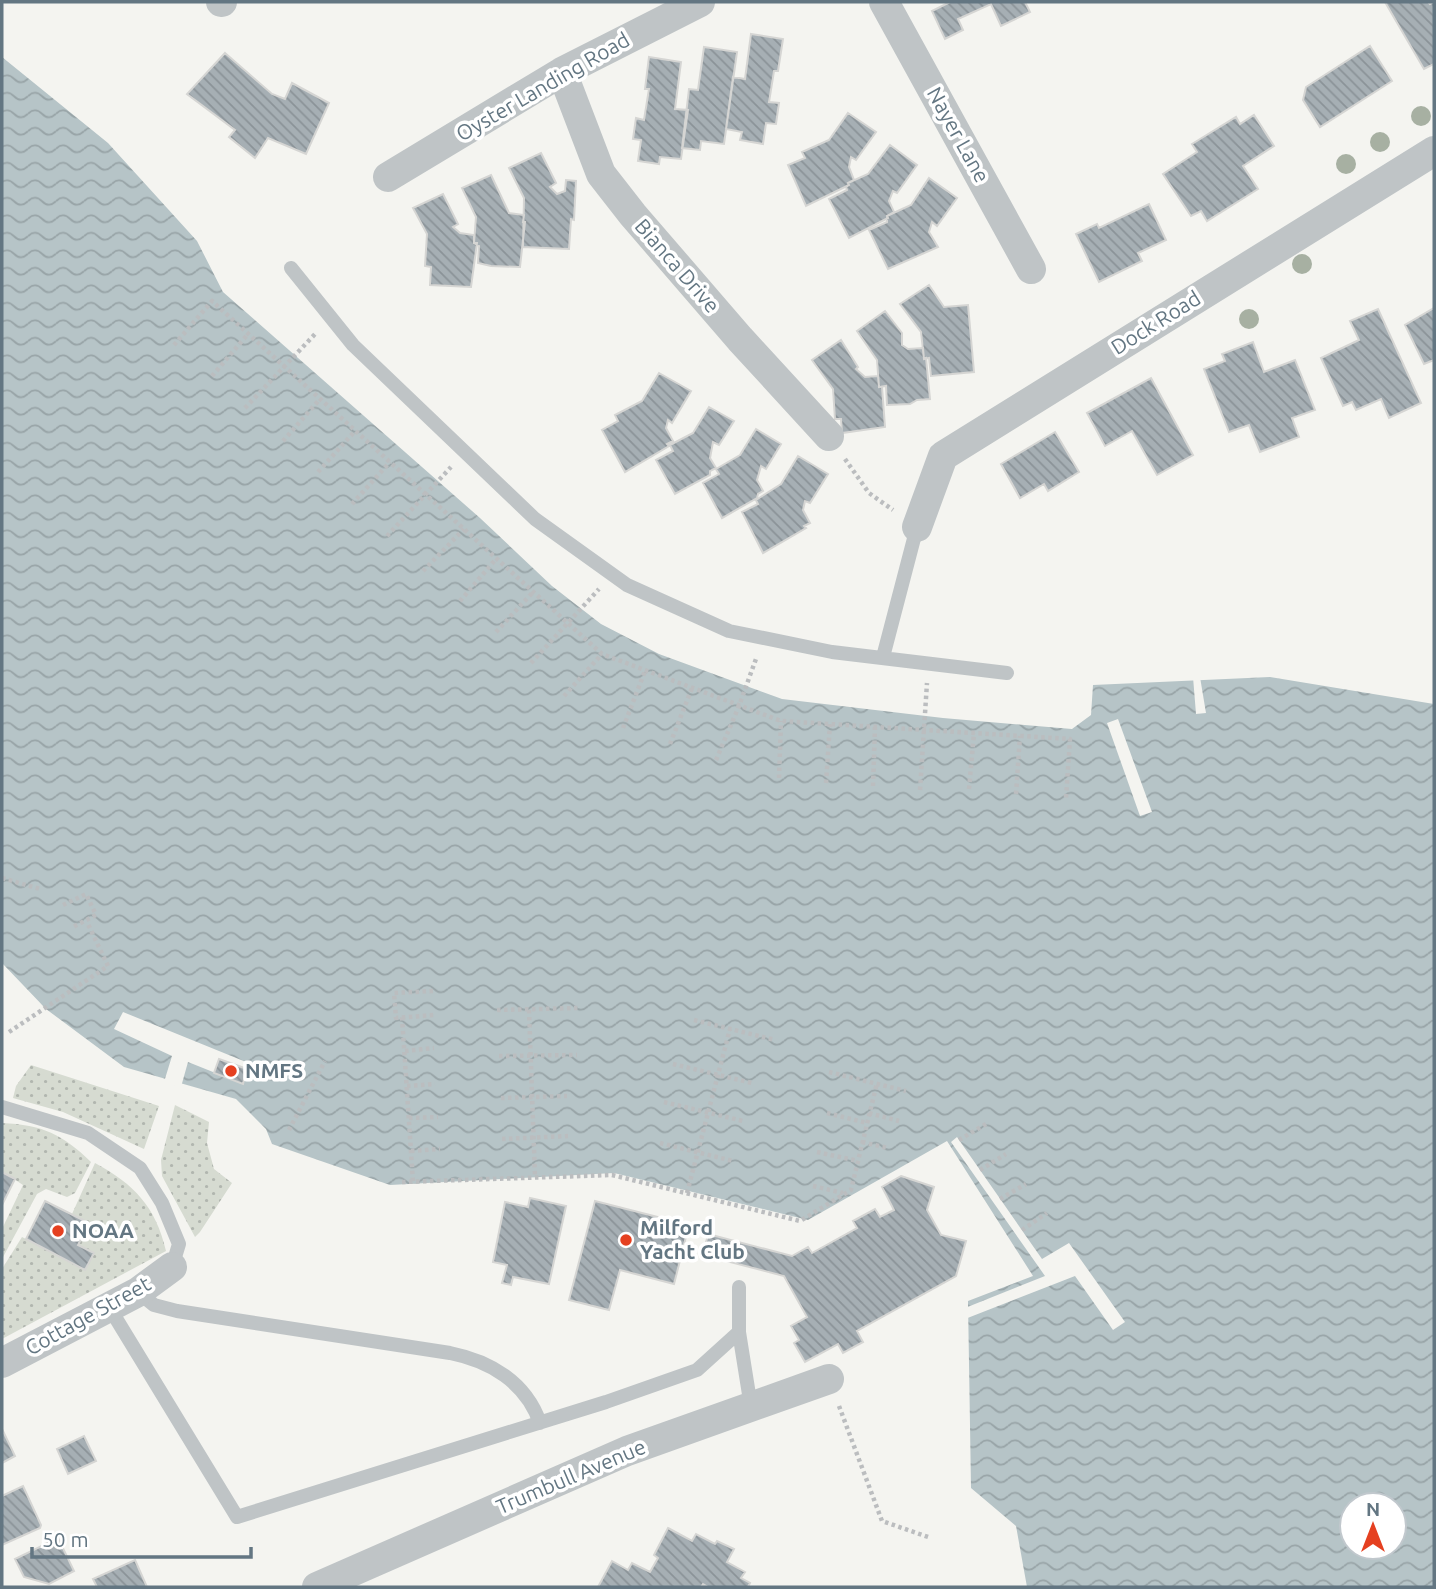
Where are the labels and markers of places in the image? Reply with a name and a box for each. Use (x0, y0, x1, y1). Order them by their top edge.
place label: NMFS (245, 1058, 303, 1082)
marker: NMFS (223, 1063, 239, 1079)
place label: Milford Yacht Club (640, 1215, 745, 1263)
place label: NOAA (72, 1218, 134, 1242)
marker: NOAA (50, 1223, 66, 1239)
marker: Milford Yacht Club (618, 1232, 634, 1248)

